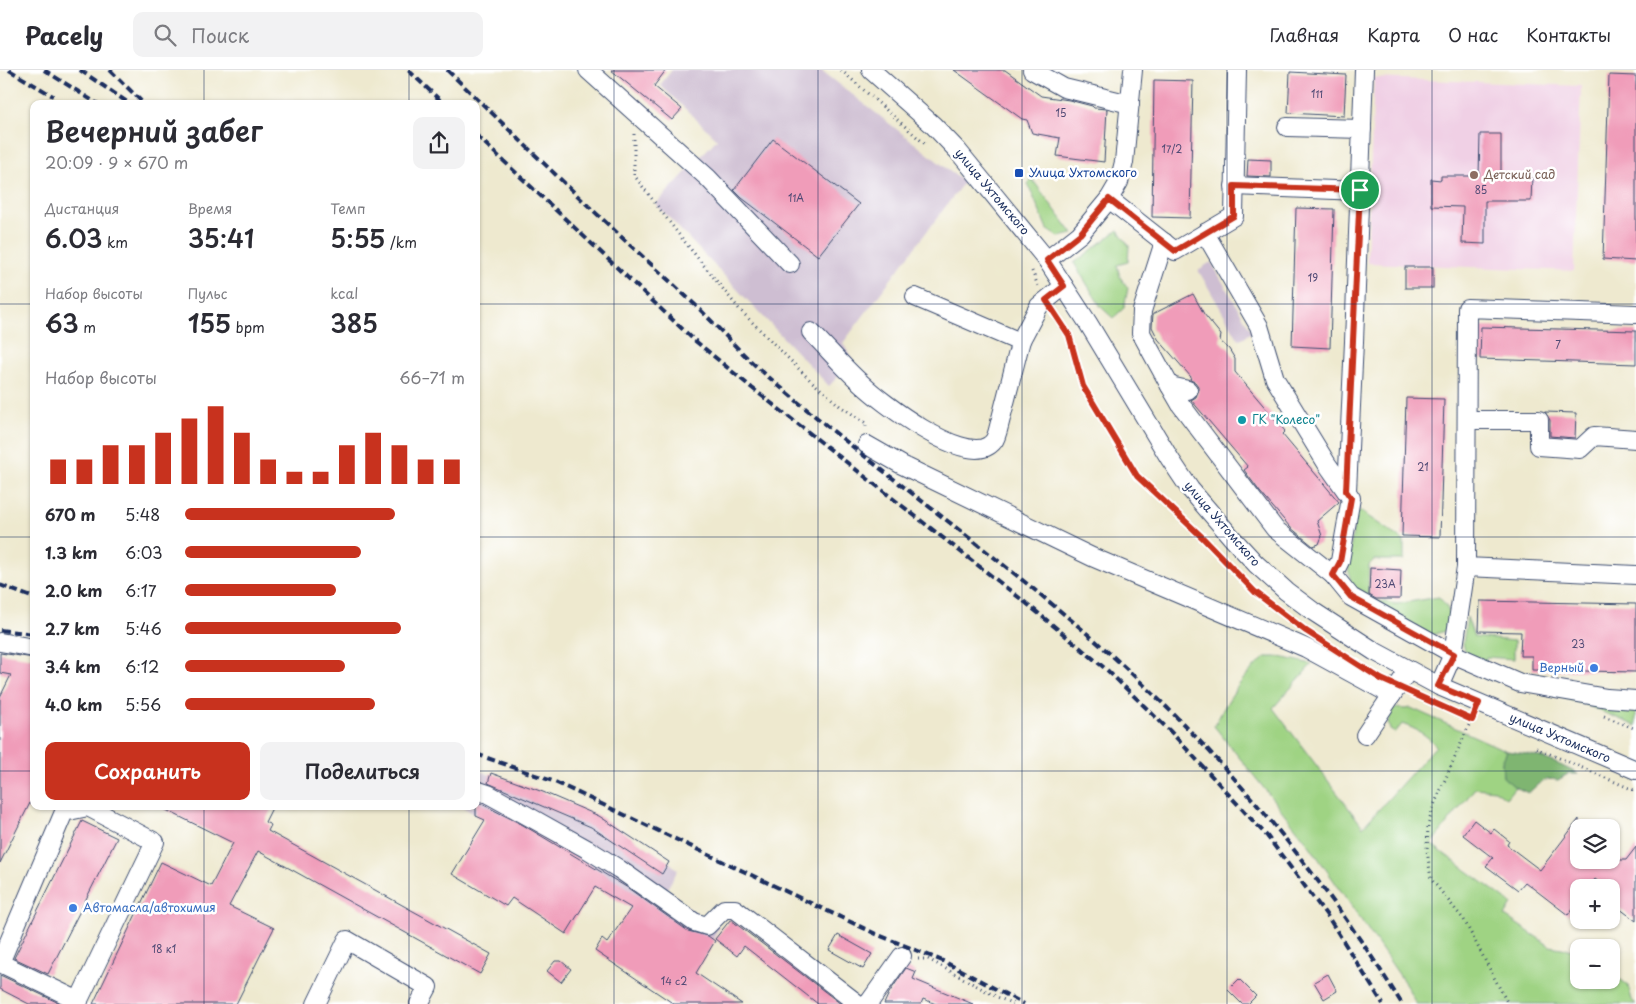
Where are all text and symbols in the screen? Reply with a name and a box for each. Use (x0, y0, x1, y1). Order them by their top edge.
search box (133, 12, 483, 57)
text: Pacely (25, 17, 103, 53)
icon: search (151, 21, 179, 49)
text: Поиск (191, 21, 249, 49)
text: Главная (1270, 21, 1339, 48)
text: Карта (1367, 21, 1420, 48)
text: О нас (1448, 21, 1498, 48)
text: Контакты (1526, 21, 1611, 48)
house number: 111 (1311, 86, 1323, 101)
house number: 15 (1056, 105, 1066, 120)
text: Вечерний забег (45, 109, 263, 152)
button: share (413, 117, 465, 169)
house number: 17/2 (1162, 141, 1182, 156)
street label: улица Ухтомского (951, 144, 1035, 239)
text: 20:09 · 9 × 670 m (45, 150, 188, 174)
place label: Улица Ухтомского (1029, 163, 1137, 181)
place label: Детский сад (1483, 165, 1555, 183)
marker: Улица Ухтомского (1013, 167, 1025, 179)
pin (1339, 169, 1381, 211)
marker: Детский сад (1468, 169, 1480, 181)
icon: arrive (1346, 176, 1374, 204)
house number: 85 (1475, 182, 1487, 197)
house number: 11А (788, 190, 804, 205)
text: Дистанция (45, 198, 119, 219)
text: Время (188, 198, 232, 219)
text: Темп (330, 198, 366, 219)
text: 6.03 (45, 219, 102, 257)
text: 35:41 (188, 219, 254, 257)
text: 5:55 (330, 219, 386, 257)
text: km (102, 232, 128, 253)
text: /km (386, 232, 417, 253)
house number: 19 (1308, 270, 1318, 285)
text: Набор высоты (45, 283, 143, 304)
text: Пульс (188, 283, 227, 304)
text: kcal (330, 283, 358, 304)
text: 63 (45, 304, 79, 342)
text: 155 (188, 304, 231, 342)
text: 385 (330, 304, 378, 342)
text: m (79, 317, 96, 338)
text: bpm (231, 317, 265, 338)
house number: 7 (1555, 337, 1561, 352)
text: Набор высоты (45, 365, 157, 389)
text: 66–71 m (399, 365, 465, 389)
place label: ГК "Колесо" (1252, 410, 1320, 428)
marker: ГК "Колесо" (1236, 414, 1248, 426)
house number: 21 (1417, 459, 1429, 474)
street label: улица Ухтомского (1180, 477, 1265, 570)
text: 670 m (45, 502, 96, 526)
text: 5:48 (125, 502, 160, 526)
text: 1.3 km (45, 540, 97, 564)
text: 6:03 (125, 540, 163, 564)
house number: 23А (1374, 576, 1396, 591)
text: 2.0 km (45, 578, 102, 602)
text: 6:17 (125, 578, 157, 602)
text: 2.7 km (45, 616, 100, 640)
text: 5:46 (125, 616, 162, 640)
house number: 23 (1571, 636, 1585, 651)
text: 3.4 km (45, 654, 101, 678)
text: 6:12 (125, 654, 159, 678)
place label: Верный (1539, 658, 1584, 676)
marker: Верный (1588, 662, 1600, 674)
text: 4.0 km (45, 692, 102, 716)
text: 5:56 (125, 692, 161, 716)
street label: улица Ухтомского (1507, 708, 1614, 767)
button: Сохранить (45, 742, 250, 800)
button: Поделиться (260, 742, 465, 800)
map controls (1570, 819, 1620, 989)
button: layers (1570, 819, 1620, 869)
button: + (1570, 879, 1620, 929)
place label: Автомасла/автохимия (83, 898, 216, 916)
marker: Автомасла/автохимия (67, 902, 79, 914)
button: − (1570, 939, 1620, 989)
house number: 18 к1 (152, 941, 176, 956)
house number: 14 с2 (661, 973, 687, 988)

